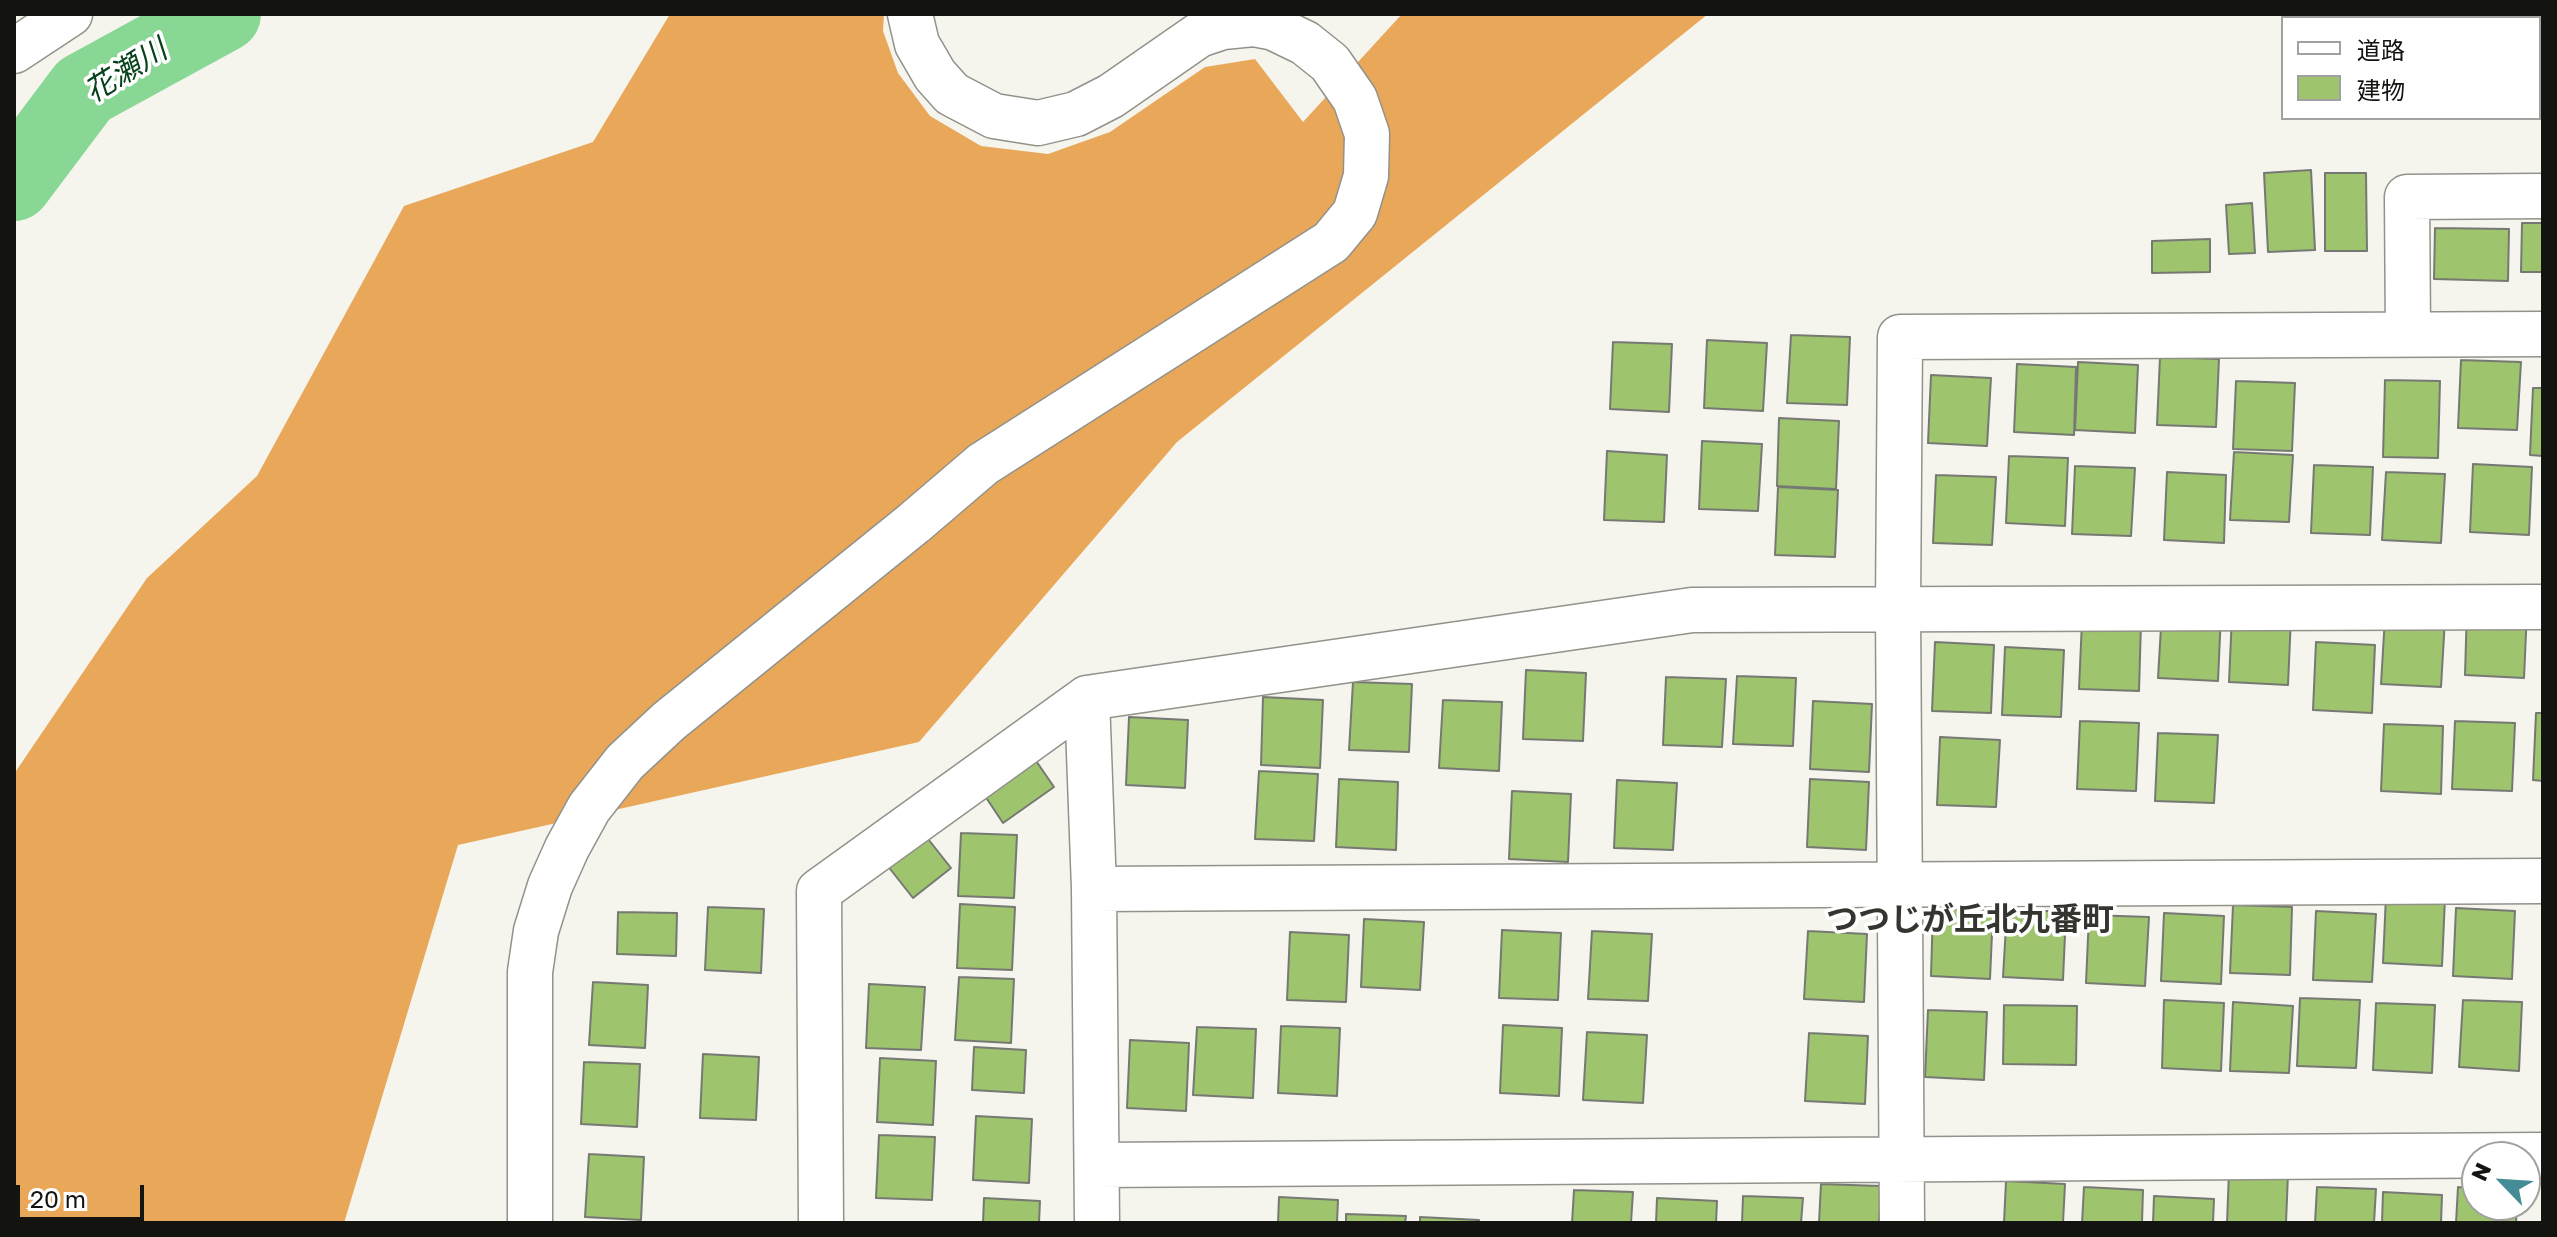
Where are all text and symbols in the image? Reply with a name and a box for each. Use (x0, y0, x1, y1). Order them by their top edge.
legend (2281, 16, 2541, 120)
water label: 花瀬川 (78, 32, 174, 110)
text: 道路 (2357, 35, 2405, 64)
text: 建物 (2357, 75, 2405, 104)
district label: つつじが丘北九番町 (1826, 901, 2114, 939)
north arrow (2461, 1141, 2541, 1221)
text: N (2465, 1158, 2496, 1185)
scale bar (20, 1169, 148, 1219)
text: 20 m (30, 1184, 86, 1213)

